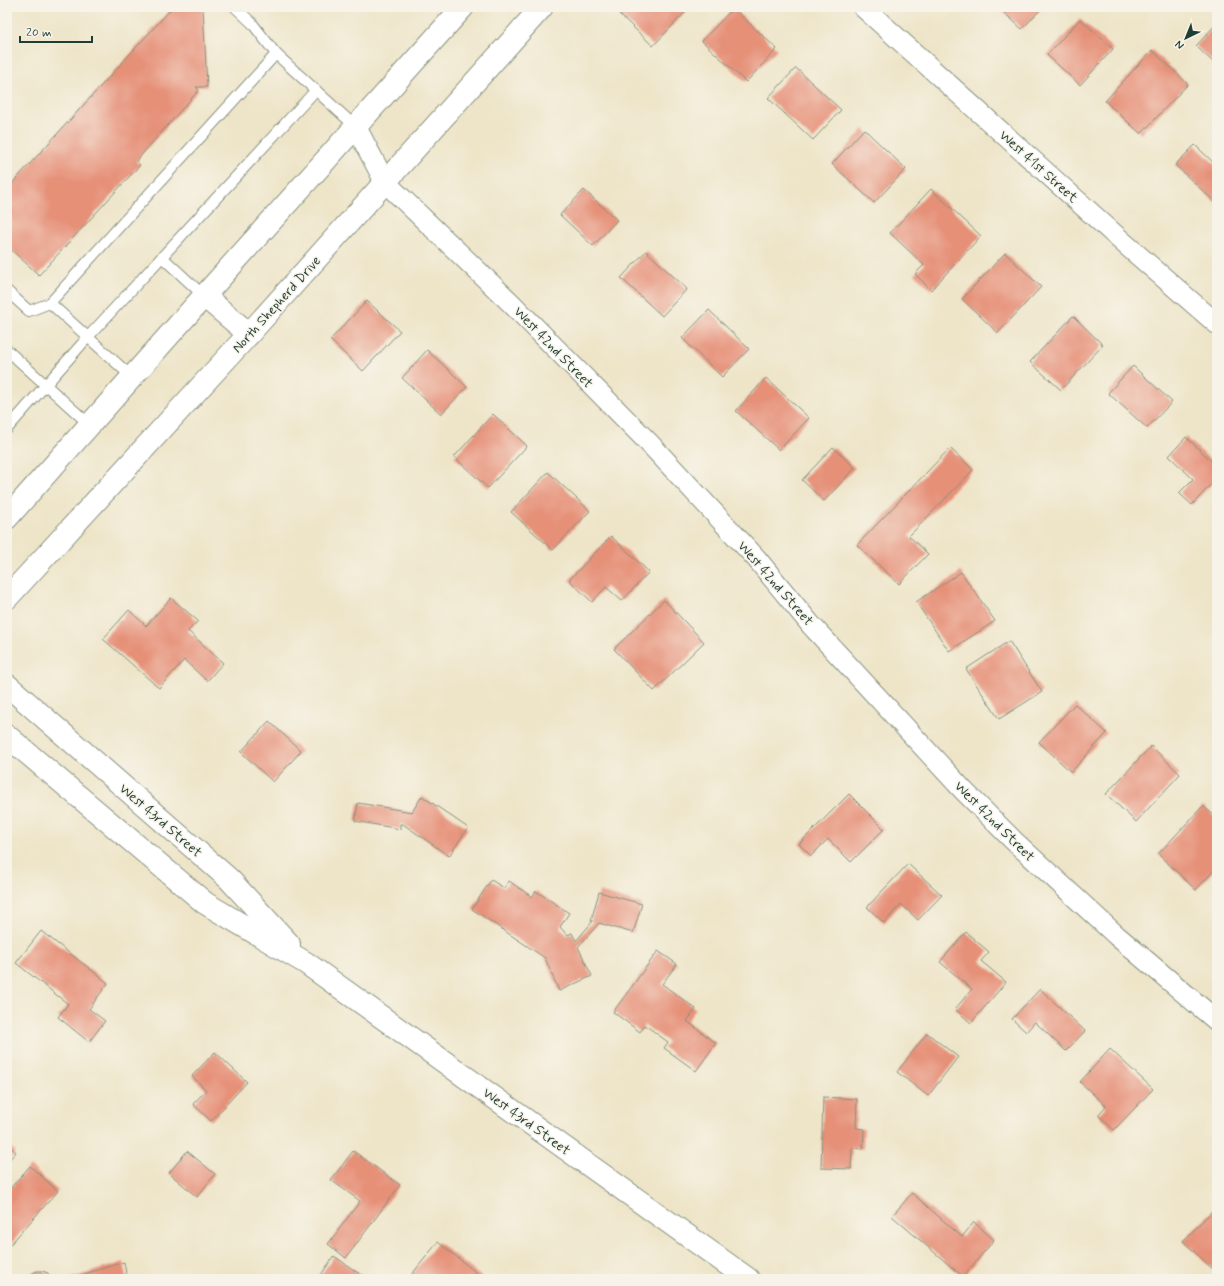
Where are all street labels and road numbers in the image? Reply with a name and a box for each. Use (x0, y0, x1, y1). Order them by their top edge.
street label: West 41st Street (995, 127, 1082, 207)
street label: North Shepherd Drive (228, 252, 325, 357)
street label: West 42nd Street (510, 303, 597, 393)
street label: West 42nd Street (733, 537, 817, 630)
street label: West 42nd Street (950, 778, 1039, 866)
street label: West 43rd Street (115, 780, 206, 862)
street label: West 43rd Street (479, 1084, 574, 1160)

